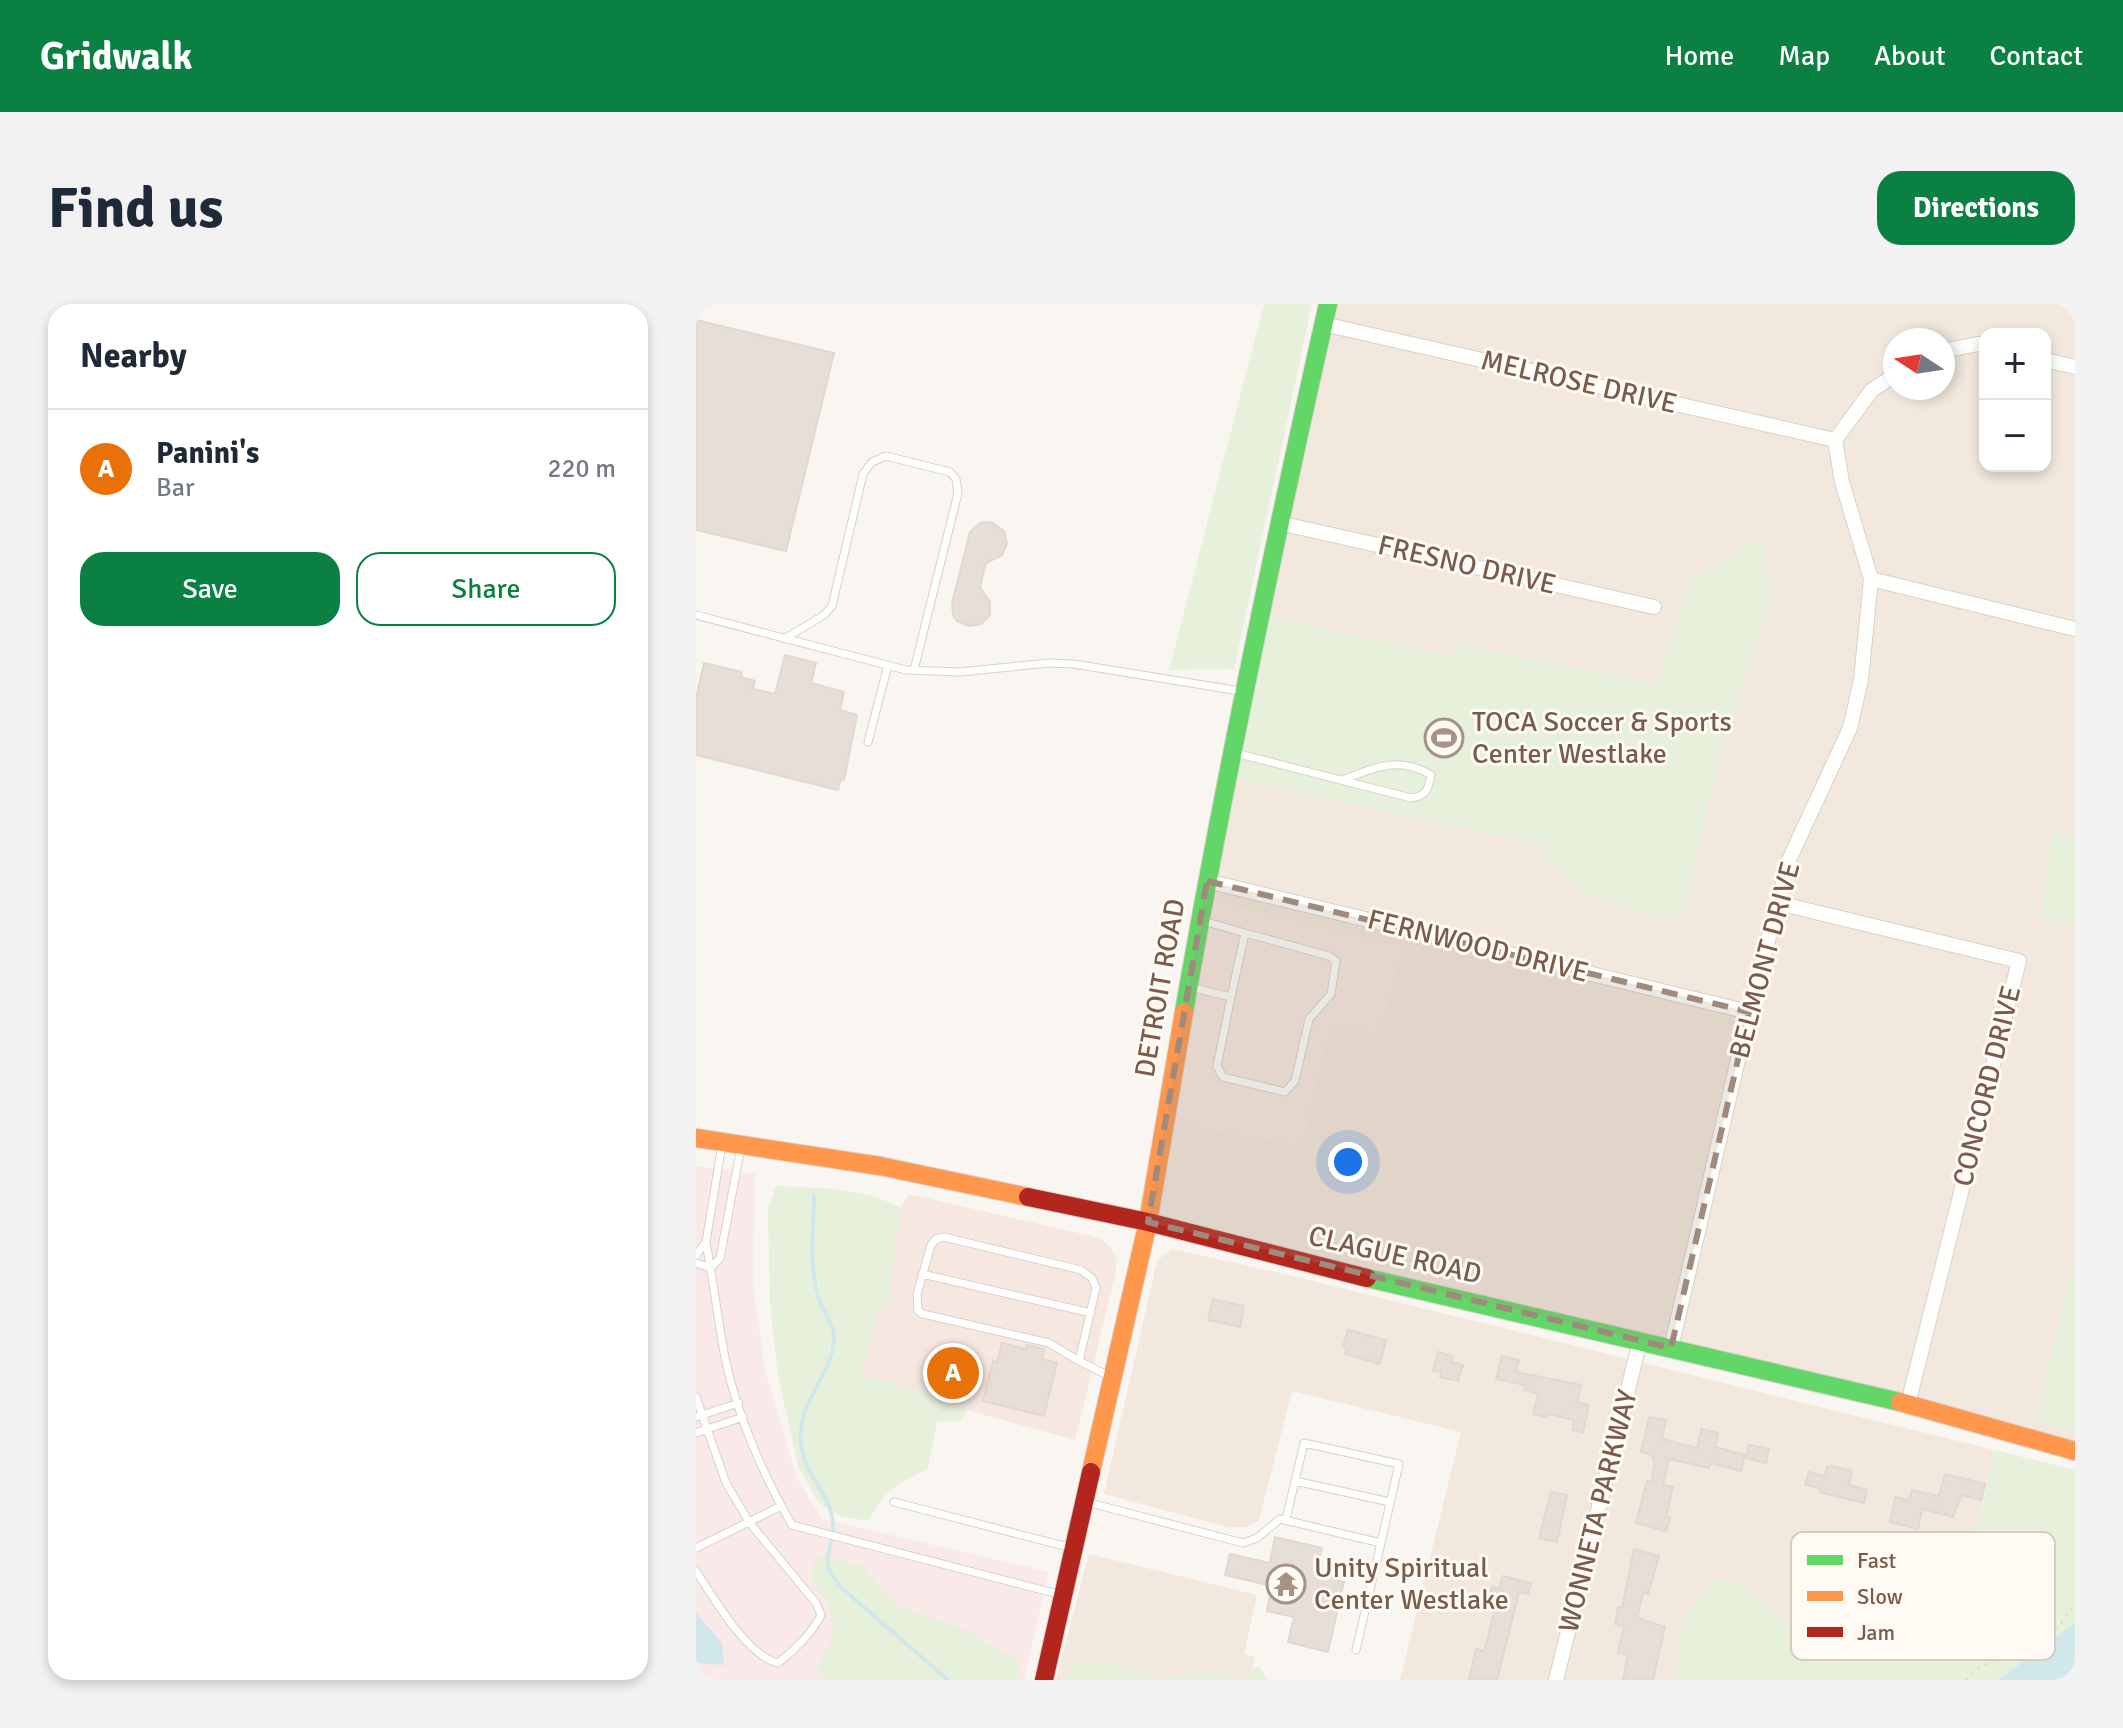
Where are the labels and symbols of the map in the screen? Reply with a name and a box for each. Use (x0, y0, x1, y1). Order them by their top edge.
north arrow (1883, 328, 1955, 400)
street label: MELROSE DRIVE (1478, 343, 1680, 421)
street label: FRESNO DRIVE (1375, 528, 1559, 602)
place label: TOCA Soccer & Sports Center Westlake (1472, 705, 1732, 771)
sports icon: TOCA Soccer & Sports Center Westlake (1423, 717, 1465, 759)
street label: BELMONT DRIVE (1722, 858, 1808, 1062)
street label: DETROIT ROAD (1128, 896, 1192, 1080)
street label: FERNWOOD DRIVE (1364, 902, 1592, 990)
street label: CONCORD DRIVE (1946, 982, 2028, 1190)
your location (1328, 1142, 1368, 1182)
street label: CLAGUE ROAD (1305, 1219, 1485, 1291)
pin: A (927, 1343, 979, 1403)
street label: WONNETA PARKWAY (1551, 1386, 1645, 1636)
legend (1791, 1532, 2055, 1660)
text: Fast (1857, 1547, 1897, 1574)
place label: Unity Spiritual Center Westlake (1314, 1551, 1509, 1617)
temple icon: Unity Spiritual Center Westlake (1265, 1563, 1307, 1605)
text: Slow (1857, 1583, 1903, 1610)
text: Jam (1857, 1619, 1895, 1646)

